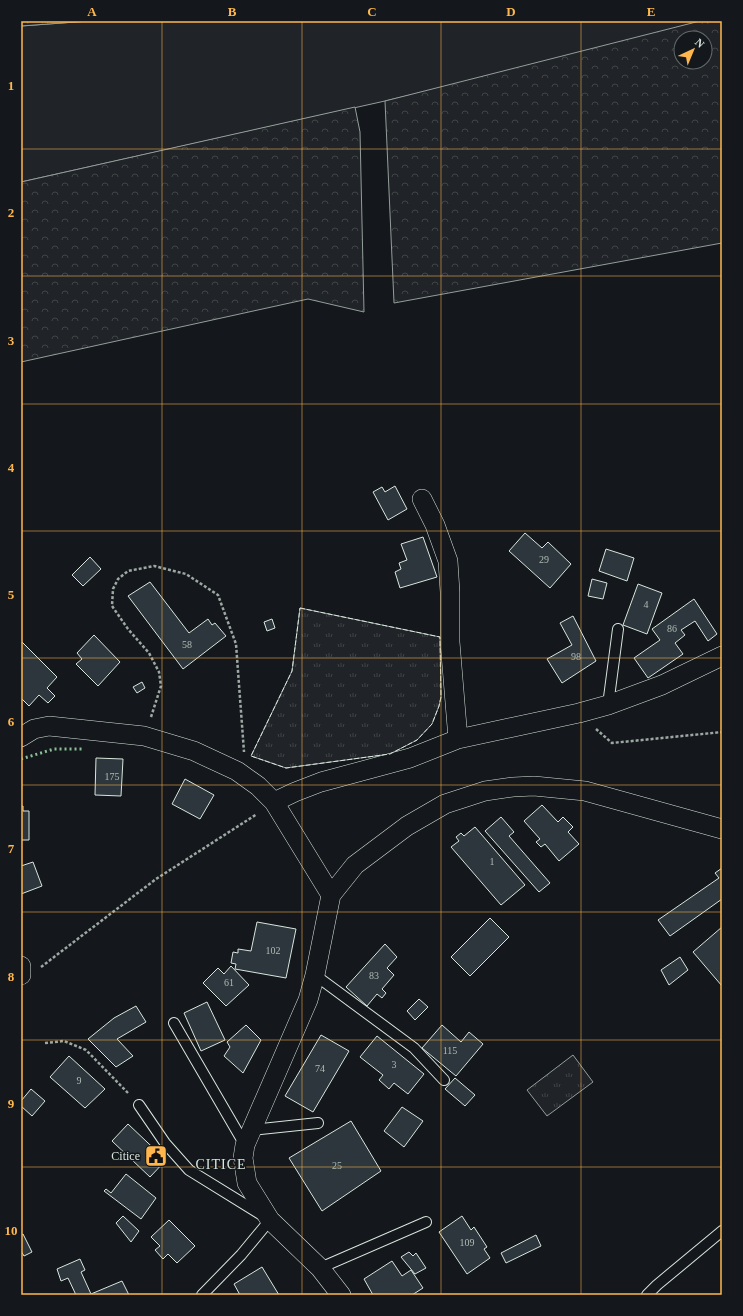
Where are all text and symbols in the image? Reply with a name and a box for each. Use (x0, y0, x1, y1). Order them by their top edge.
text: A (87, 4, 97, 19)
text: B (228, 4, 237, 19)
text: C (367, 4, 377, 19)
text: D (506, 4, 516, 19)
text: E (647, 4, 655, 19)
north arrow (673, 30, 713, 70)
text: N (693, 36, 707, 50)
text: 1 (8, 78, 14, 93)
text: 2 (8, 205, 14, 220)
text: 3 (8, 333, 15, 348)
text: 4 (8, 460, 15, 475)
house number: 29 (539, 554, 549, 565)
text: 5 (8, 587, 15, 602)
house number: 4 (644, 599, 649, 610)
house number: 86 (667, 623, 677, 634)
house number: 58 (182, 639, 192, 650)
house number: 98 (571, 651, 581, 662)
text: 6 (8, 714, 15, 729)
house number: 175 (105, 771, 120, 782)
text: 7 (8, 841, 15, 856)
house number: 1 (490, 856, 495, 867)
house number: 102 (266, 945, 281, 956)
text: 8 (8, 969, 15, 984)
house number: 83 (369, 970, 379, 981)
house number: 61 (224, 977, 234, 988)
house number: 115 (443, 1045, 457, 1056)
house number: 3 (392, 1059, 397, 1070)
house number: 74 (315, 1063, 325, 1074)
house number: 9 (77, 1075, 82, 1086)
text: 9 (8, 1096, 15, 1111)
public building icon: Citice (143, 1143, 169, 1169)
place label: Citice (111, 1149, 140, 1163)
district label: CITICE (195, 1157, 247, 1172)
house number: 25 (332, 1160, 342, 1171)
text: 10 (5, 1223, 18, 1238)
house number: 109 (460, 1237, 475, 1248)

